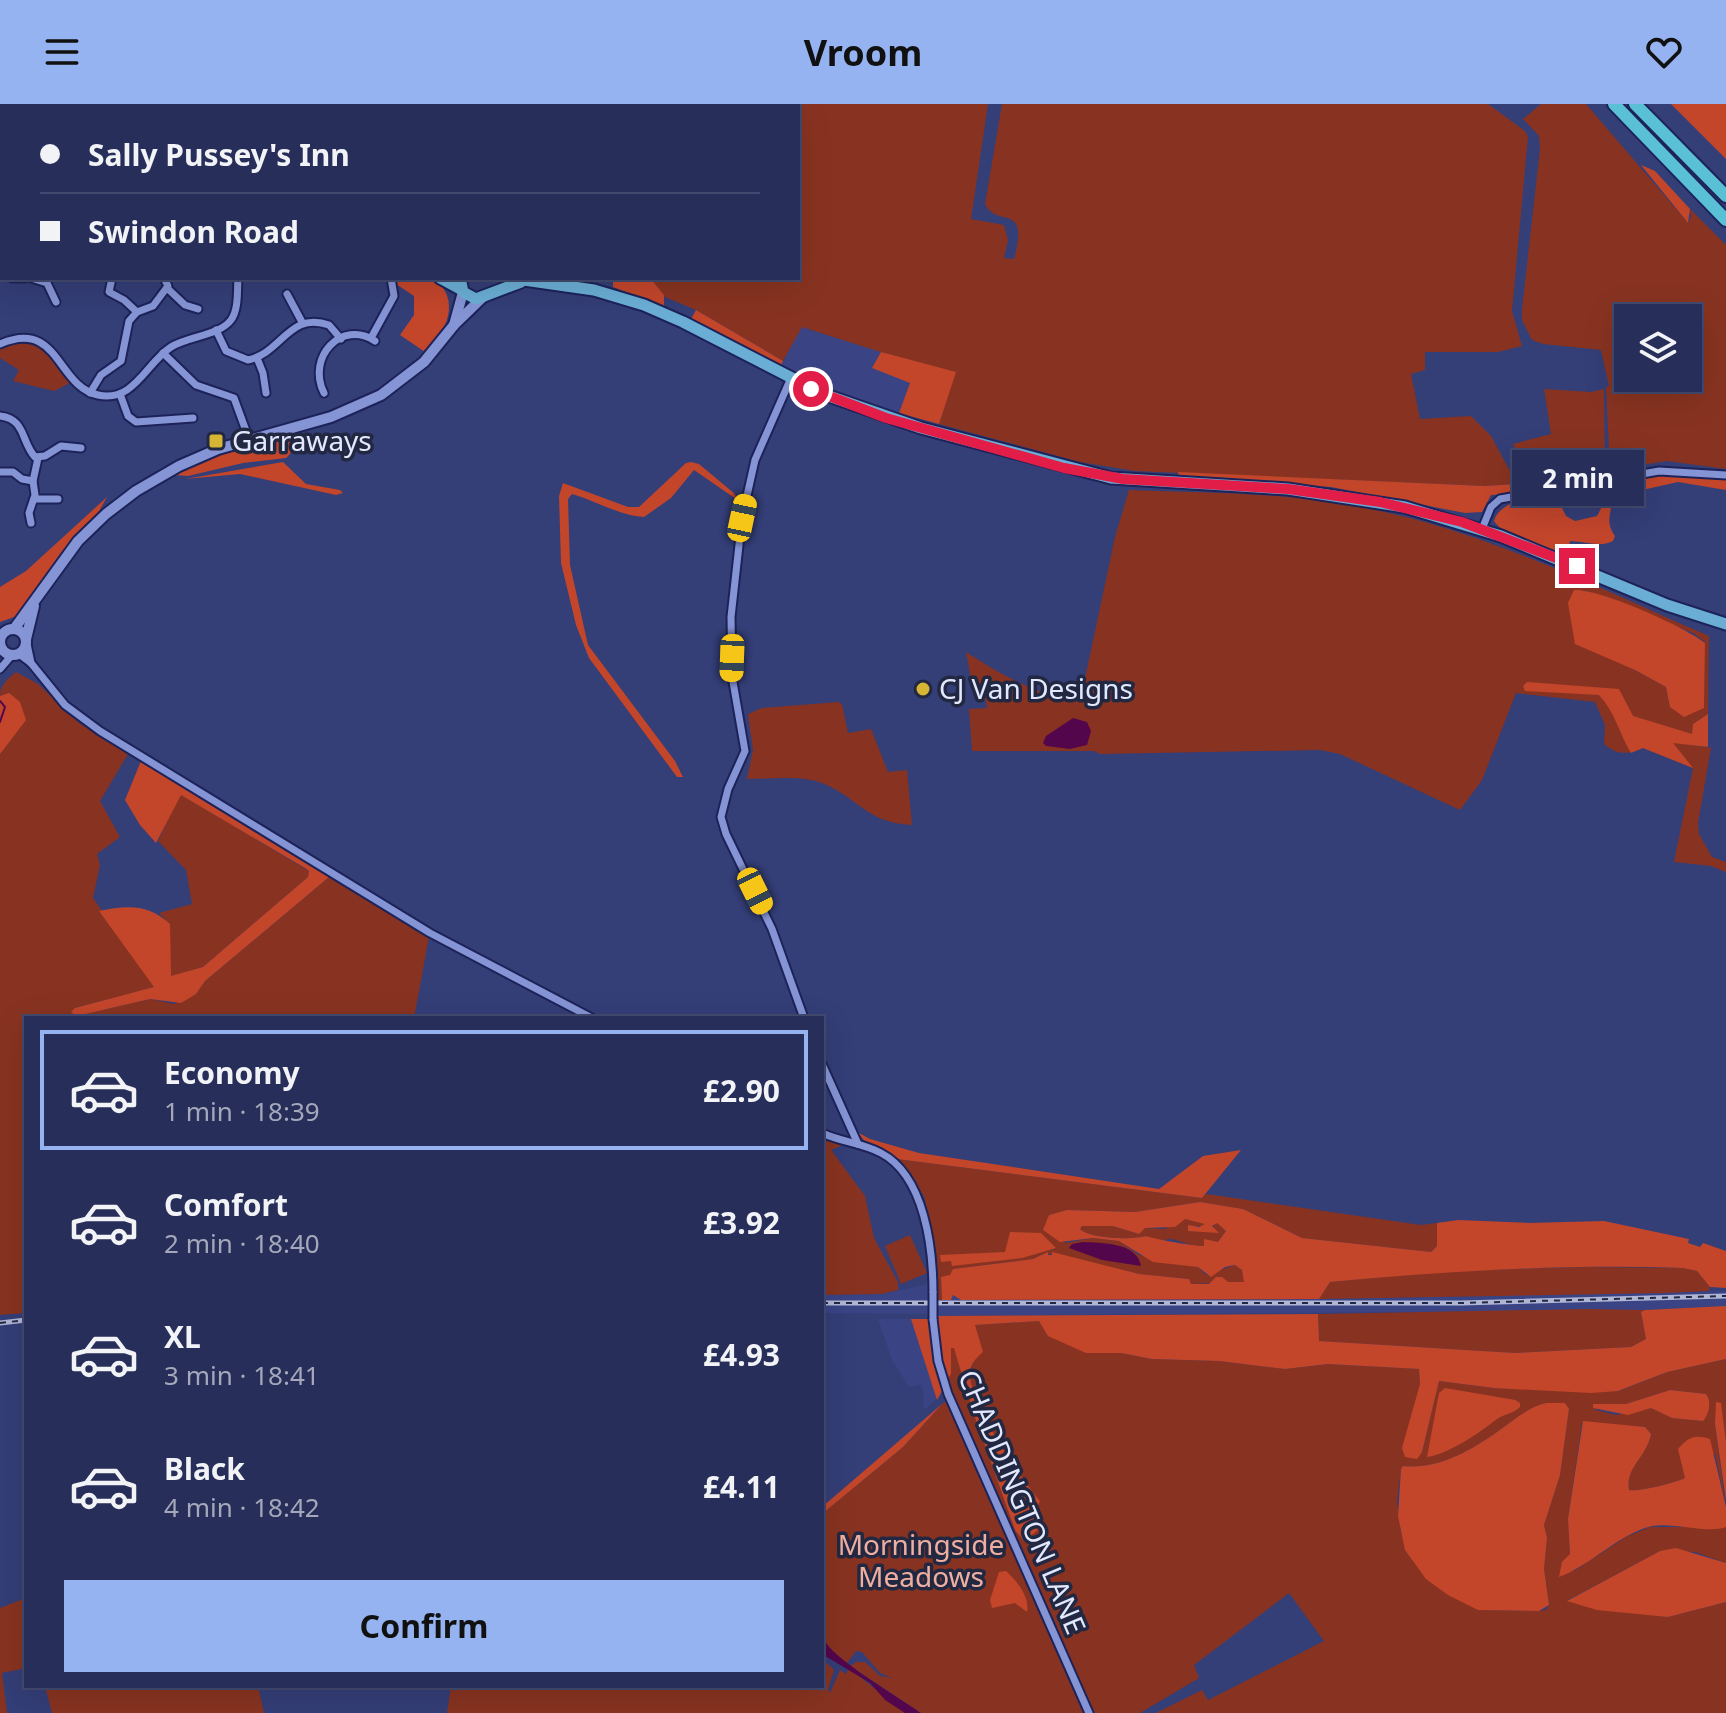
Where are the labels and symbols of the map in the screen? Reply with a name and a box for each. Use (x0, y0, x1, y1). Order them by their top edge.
route start (793, 371, 829, 407)
place label: Garraways (232, 421, 372, 459)
marker: Garraways (207, 432, 225, 450)
callout: 2 min (1511, 450, 1643, 506)
car (725, 492, 759, 544)
route end (1559, 548, 1595, 584)
car (719, 634, 745, 682)
place label: CJ Van Designs (939, 669, 1133, 707)
marker: CJ Van Designs (914, 680, 932, 698)
car (734, 864, 776, 918)
street label: CHADDINGTON LANE (950, 1364, 1096, 1639)
park label: Morningside Meadows (838, 1525, 1004, 1595)

